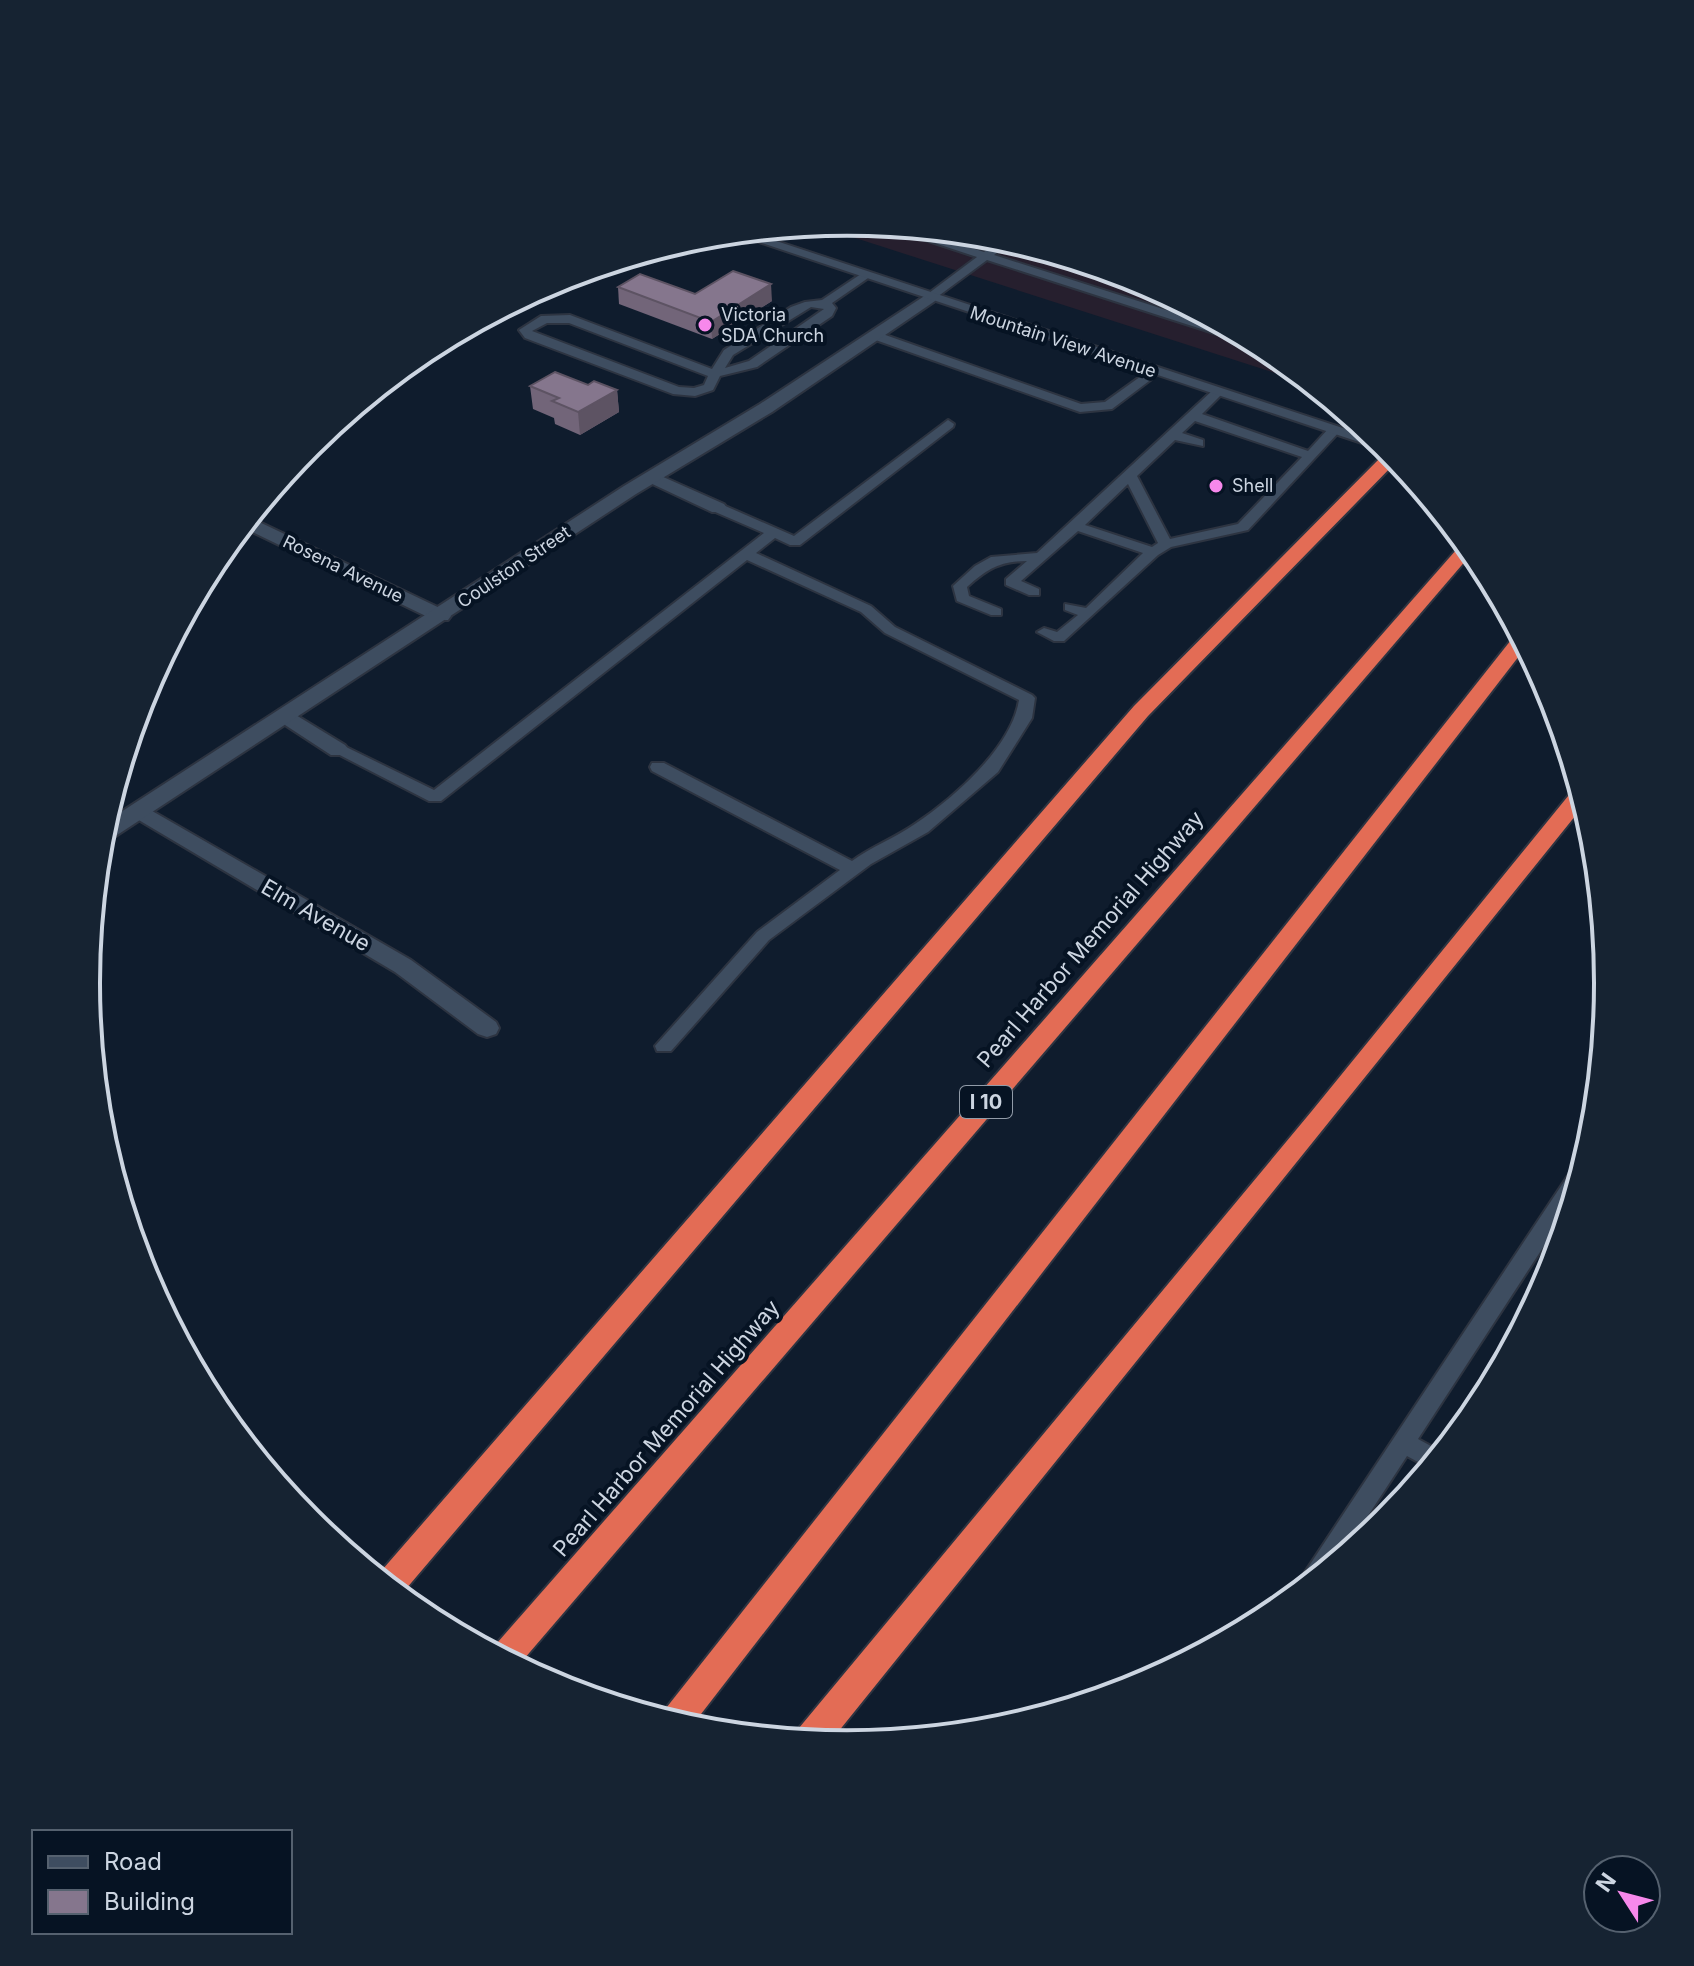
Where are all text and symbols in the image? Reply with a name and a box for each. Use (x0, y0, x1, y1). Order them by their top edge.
street label: Mountain View Avenue (967, 301, 1159, 382)
place label: Victoria SDA Church (721, 304, 824, 346)
marker: Victoria SDA Church (696, 316, 714, 334)
place label: Shell (1232, 475, 1273, 496)
marker: Shell (1207, 477, 1225, 495)
street label: Coulston Street (453, 521, 574, 612)
street label: Rosena Avenue (280, 530, 407, 607)
street label: Pearl Harbor Memorial Highway (971, 805, 1209, 1073)
street label: Elm Avenue (257, 873, 375, 957)
road number: I 10 (960, 1086, 1012, 1118)
street label: Pearl Harbor Memorial Highway (547, 1294, 785, 1562)
legend (32, 1830, 292, 1934)
text: Road (104, 1847, 162, 1876)
north arrow (1582, 1854, 1662, 1934)
text: N (1590, 1868, 1621, 1897)
text: Building (104, 1887, 195, 1916)

